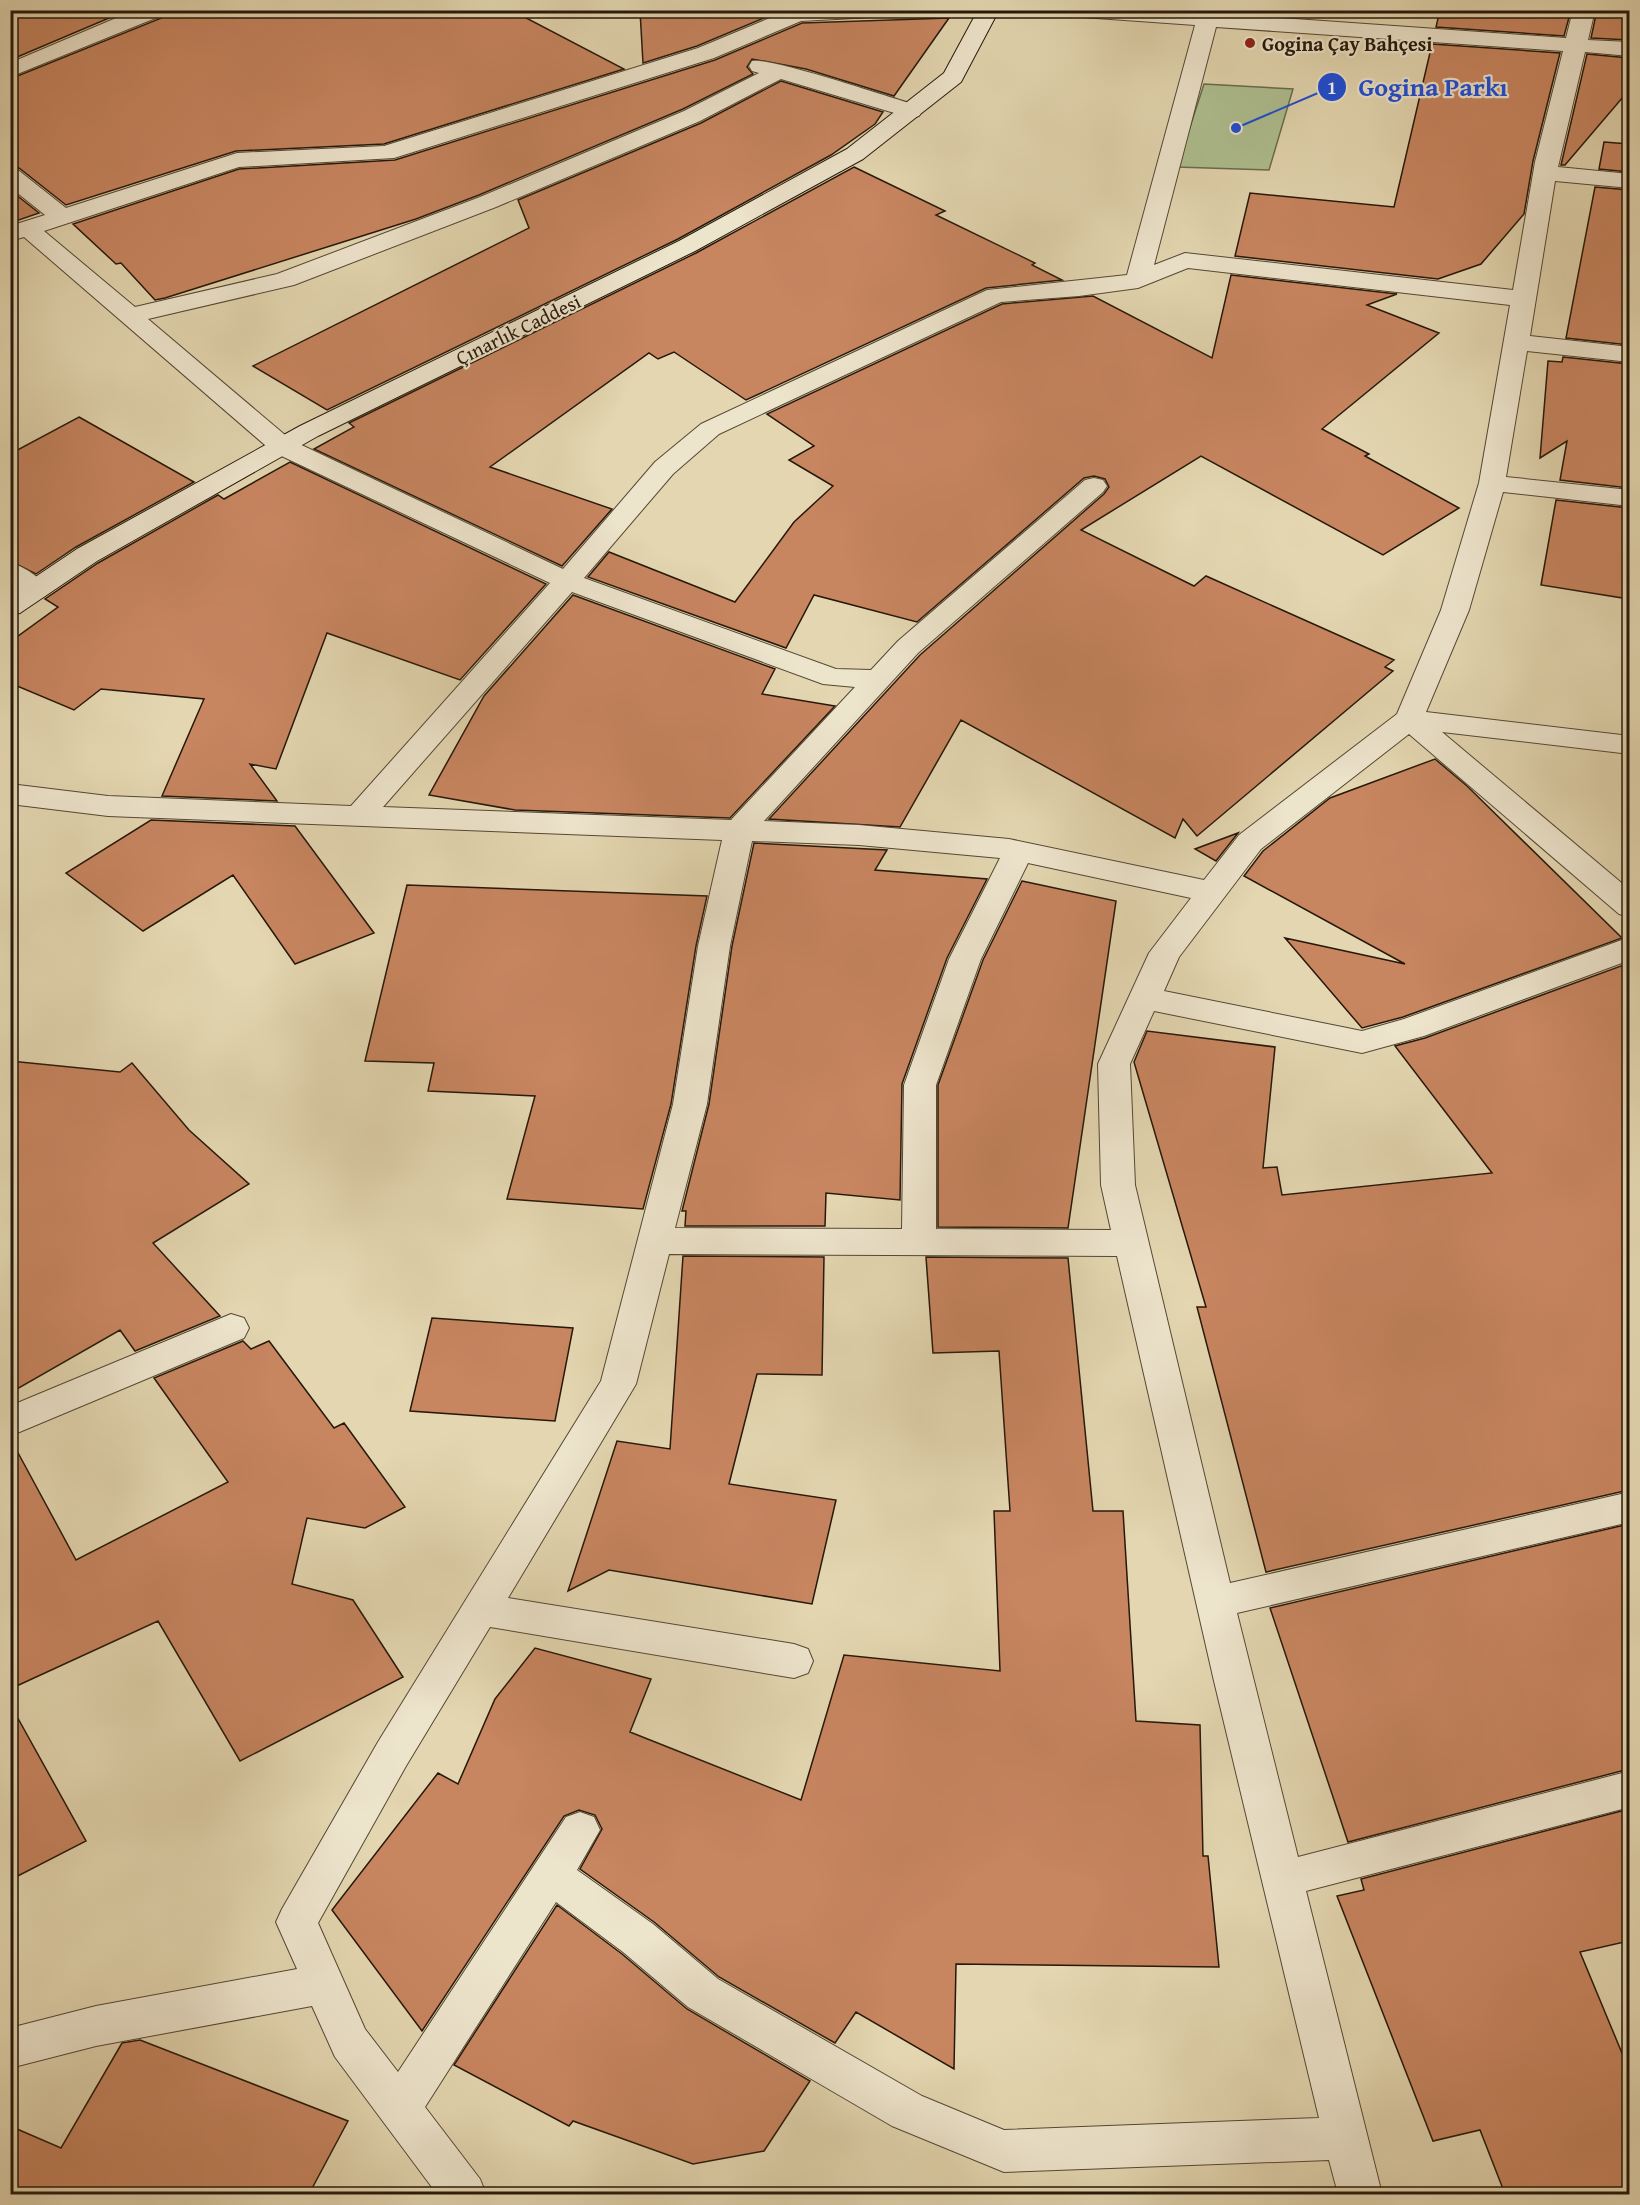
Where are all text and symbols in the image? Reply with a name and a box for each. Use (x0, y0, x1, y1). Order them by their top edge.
place label: Gogina Çay Bahçesi (1262, 29, 1433, 58)
marker: Gogina Çay Bahçesi (1243, 36, 1257, 50)
callout: Gogina Parkı (1317, 65, 1520, 109)
text: Gogina Parkı (1358, 67, 1508, 106)
text: 1 (1327, 74, 1337, 101)
street label: Çınarlık Caddesi (451, 286, 586, 372)

